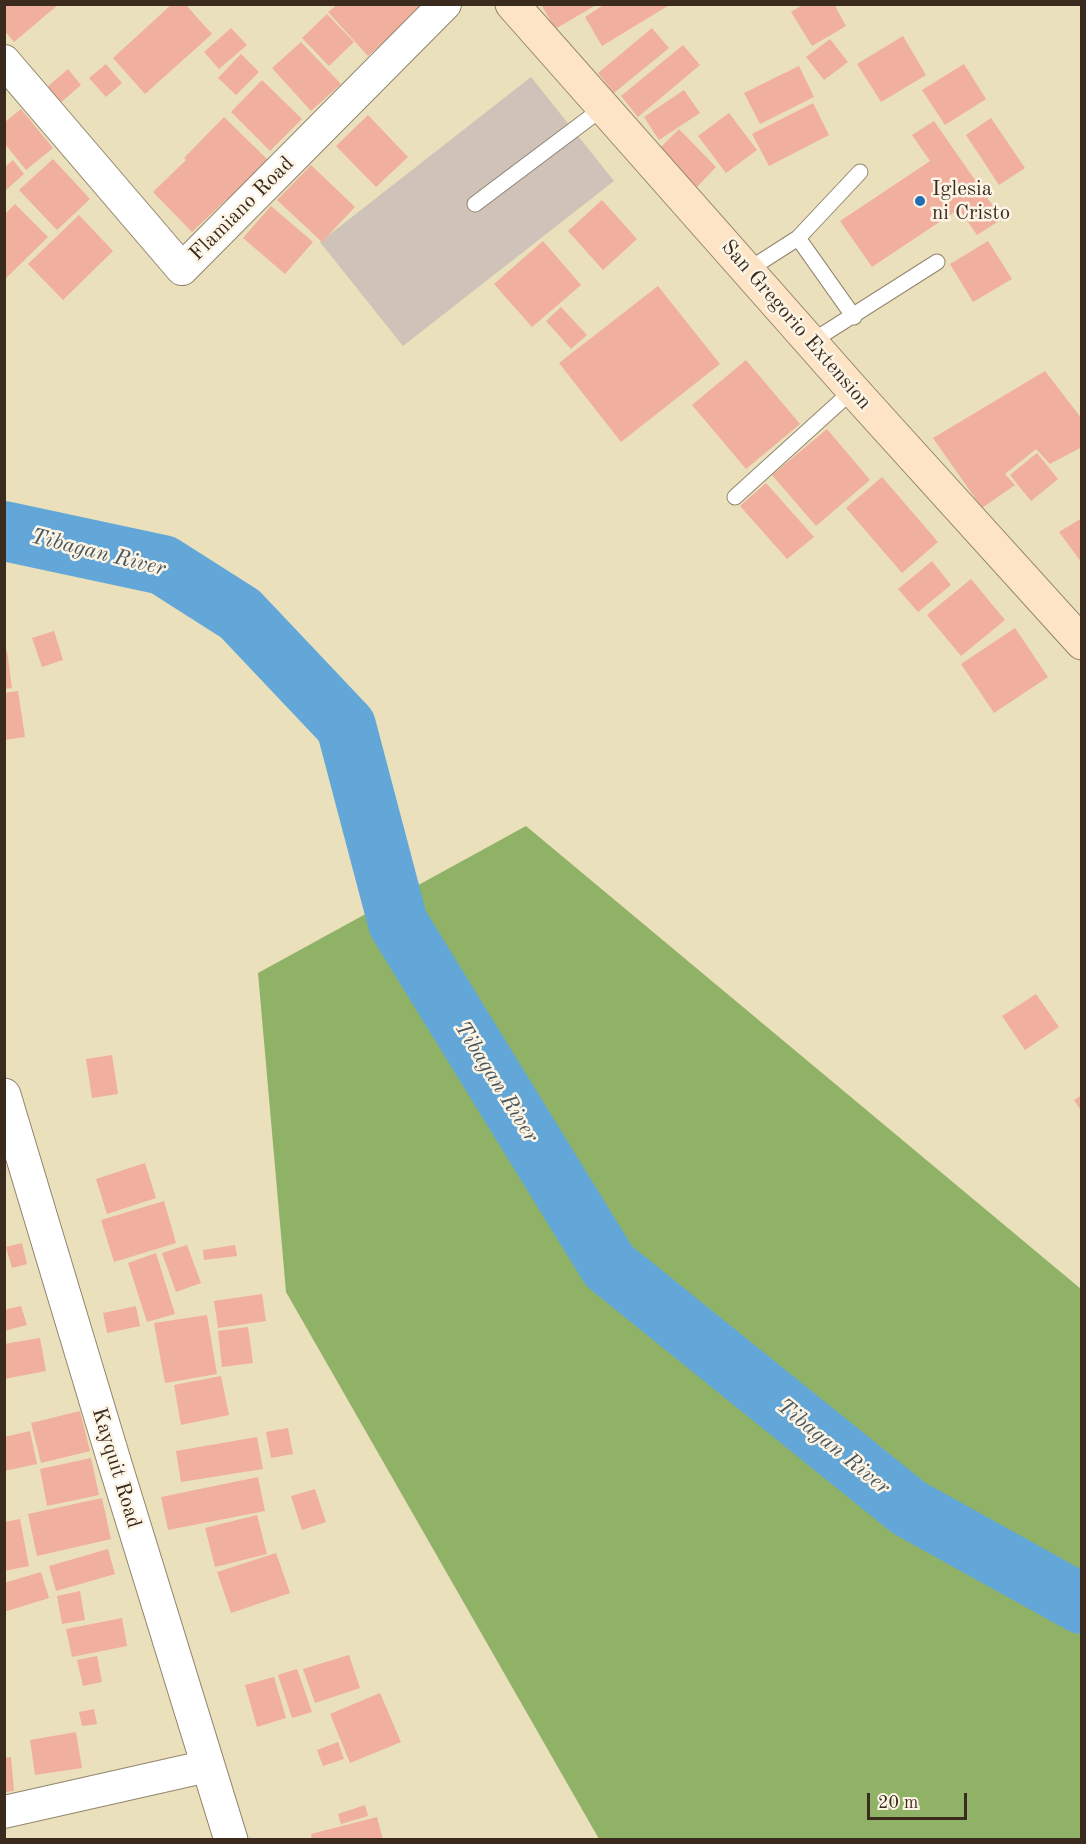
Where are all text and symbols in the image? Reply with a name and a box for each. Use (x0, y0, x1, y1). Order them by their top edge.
street label: Flamiano Road (185, 152, 299, 266)
place label: Iglesia ni Cristo (932, 176, 1010, 226)
marker: Iglesia ni Cristo (913, 194, 927, 208)
street label: San Gregorio Extension (715, 235, 877, 415)
water label: Tibagan River (28, 523, 168, 583)
water label: Tibagan River (448, 1016, 544, 1148)
water label: Tibagan River (771, 1393, 895, 1501)
street label: Kayquit Road (86, 1405, 146, 1531)
scale bar (870, 1781, 970, 1819)
text: 20 m (878, 1794, 918, 1812)

